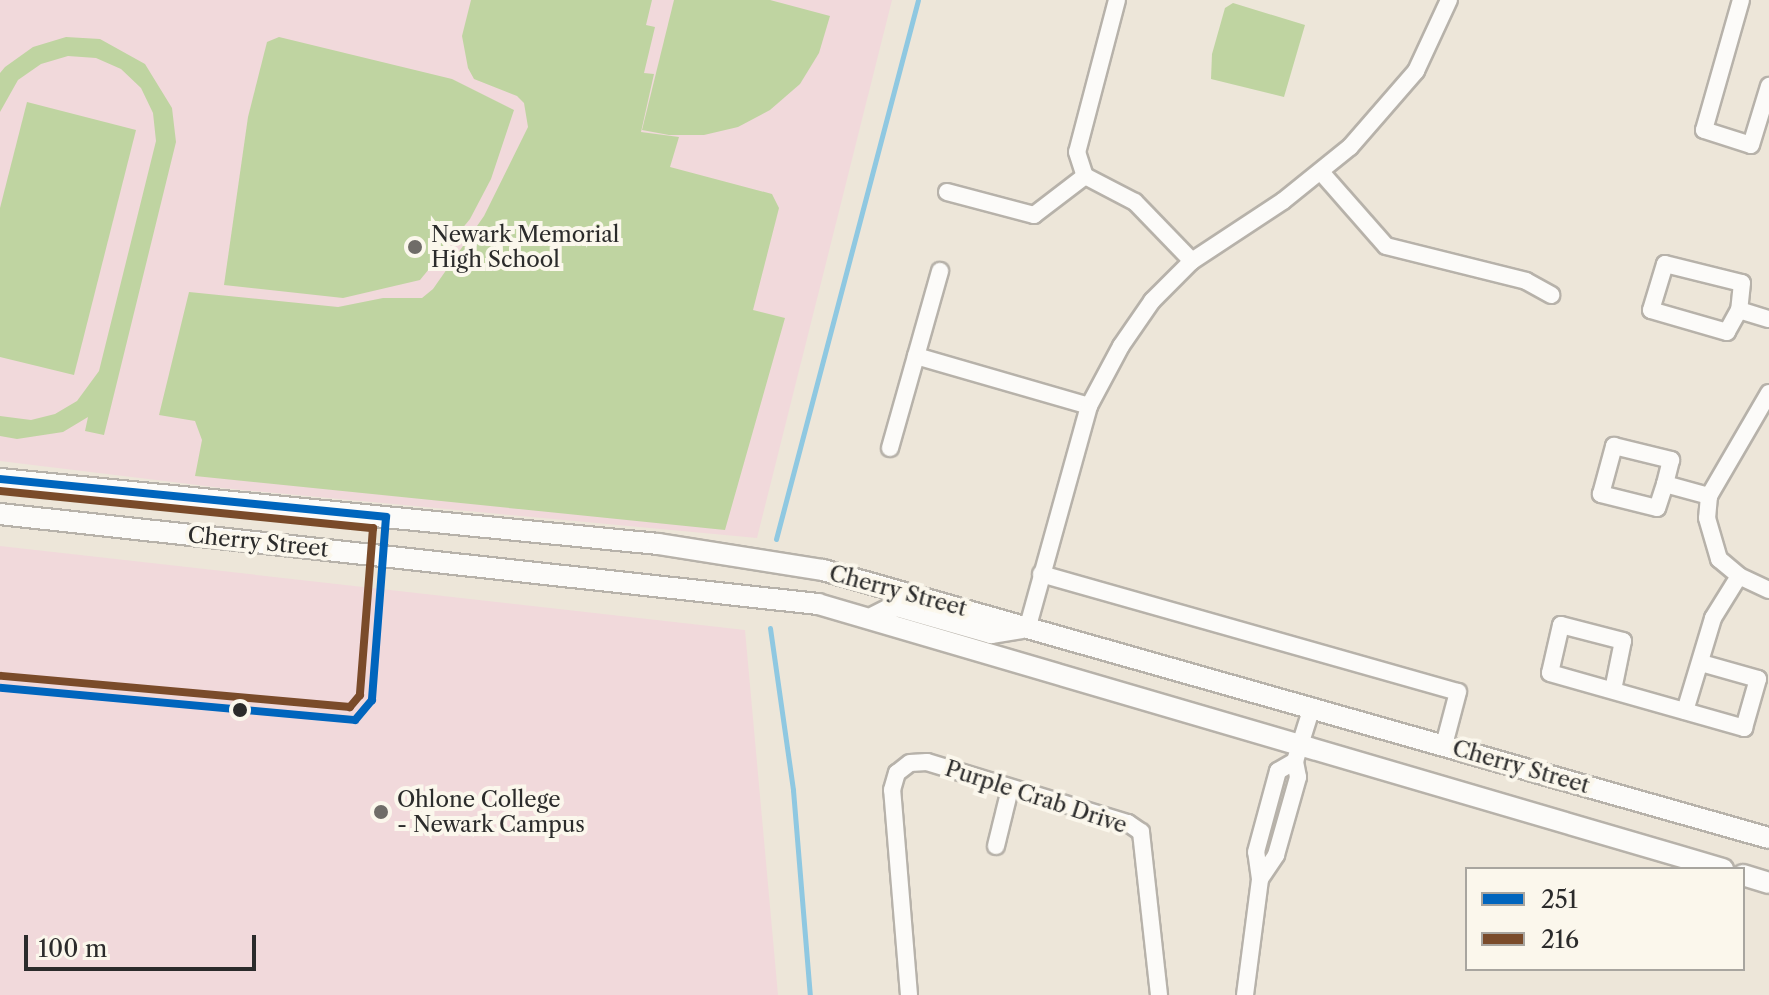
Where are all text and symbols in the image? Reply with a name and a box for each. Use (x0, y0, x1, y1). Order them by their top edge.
place label: Newark Memorial High School (431, 221, 620, 272)
marker: Newark Memorial High School (406, 238, 424, 256)
street label: Cherry Street (186, 521, 330, 563)
street label: Cherry Street (826, 560, 970, 622)
unlabelled marker (232, 702, 248, 718)
street label: Cherry Street (1449, 735, 1593, 799)
street label: Purple Crab Drive (942, 755, 1130, 839)
place label: Ohlone College - Newark Campus (397, 786, 585, 838)
marker: Ohlone College - Newark Campus (372, 803, 390, 821)
legend (1465, 867, 1745, 971)
text: 251 (1541, 885, 1578, 914)
scale bar (28, 919, 260, 969)
text: 216 (1541, 925, 1579, 954)
text: 100 m (38, 934, 107, 963)

